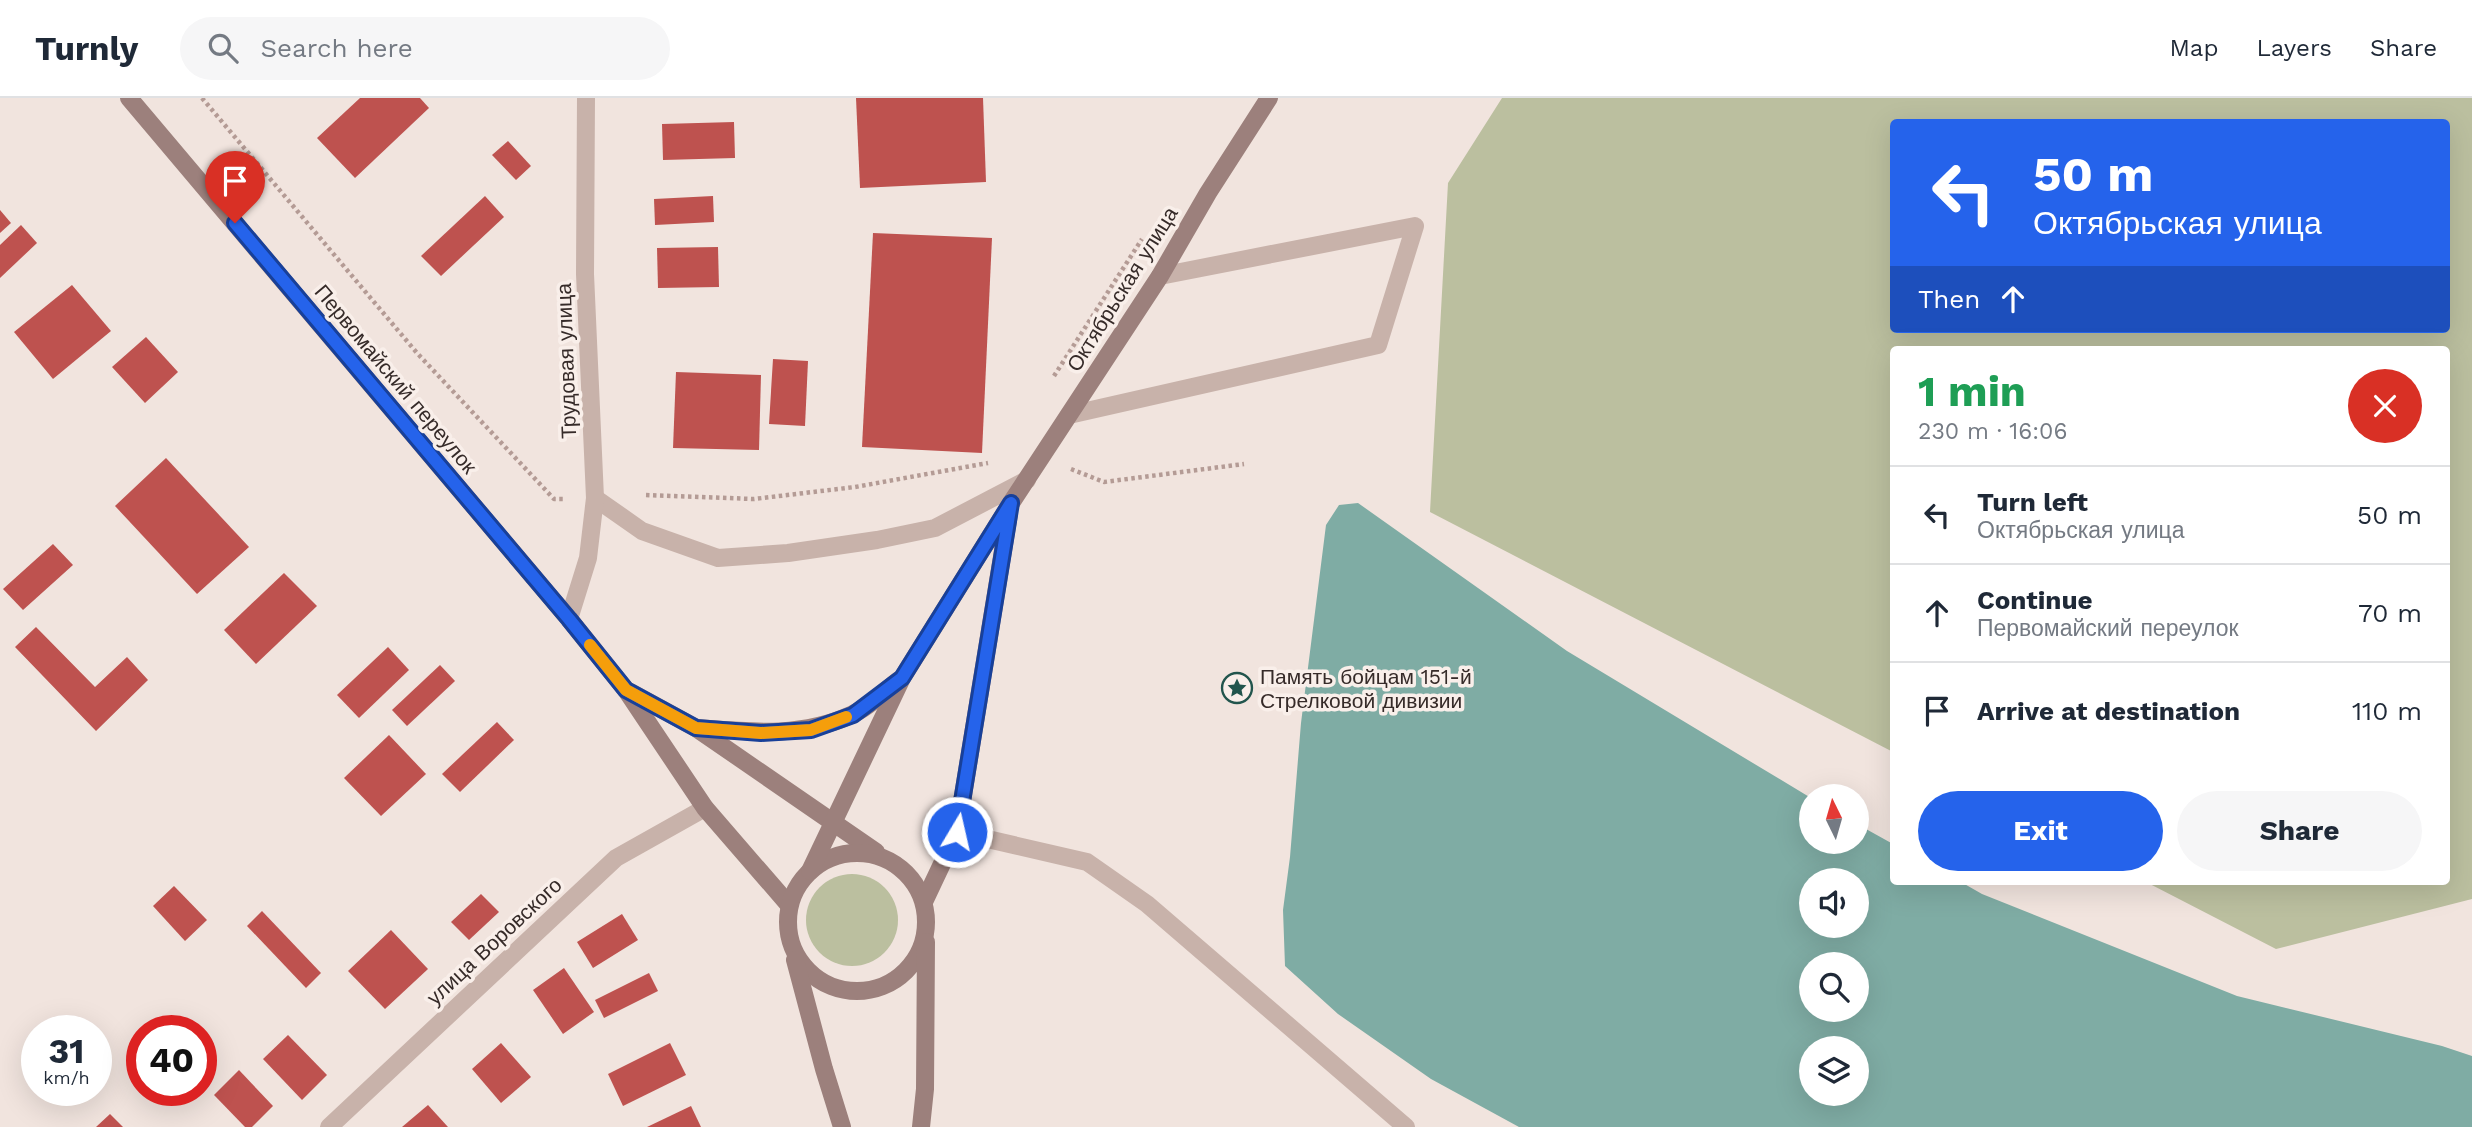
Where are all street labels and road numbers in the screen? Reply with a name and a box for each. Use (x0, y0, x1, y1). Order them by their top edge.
street label: Октябрьская улица (1061, 202, 1183, 376)
street label: Первомайский переулок (310, 280, 483, 479)
street label: Трудовая улица (551, 282, 581, 439)
street label: улица Воровского (421, 872, 567, 1010)

